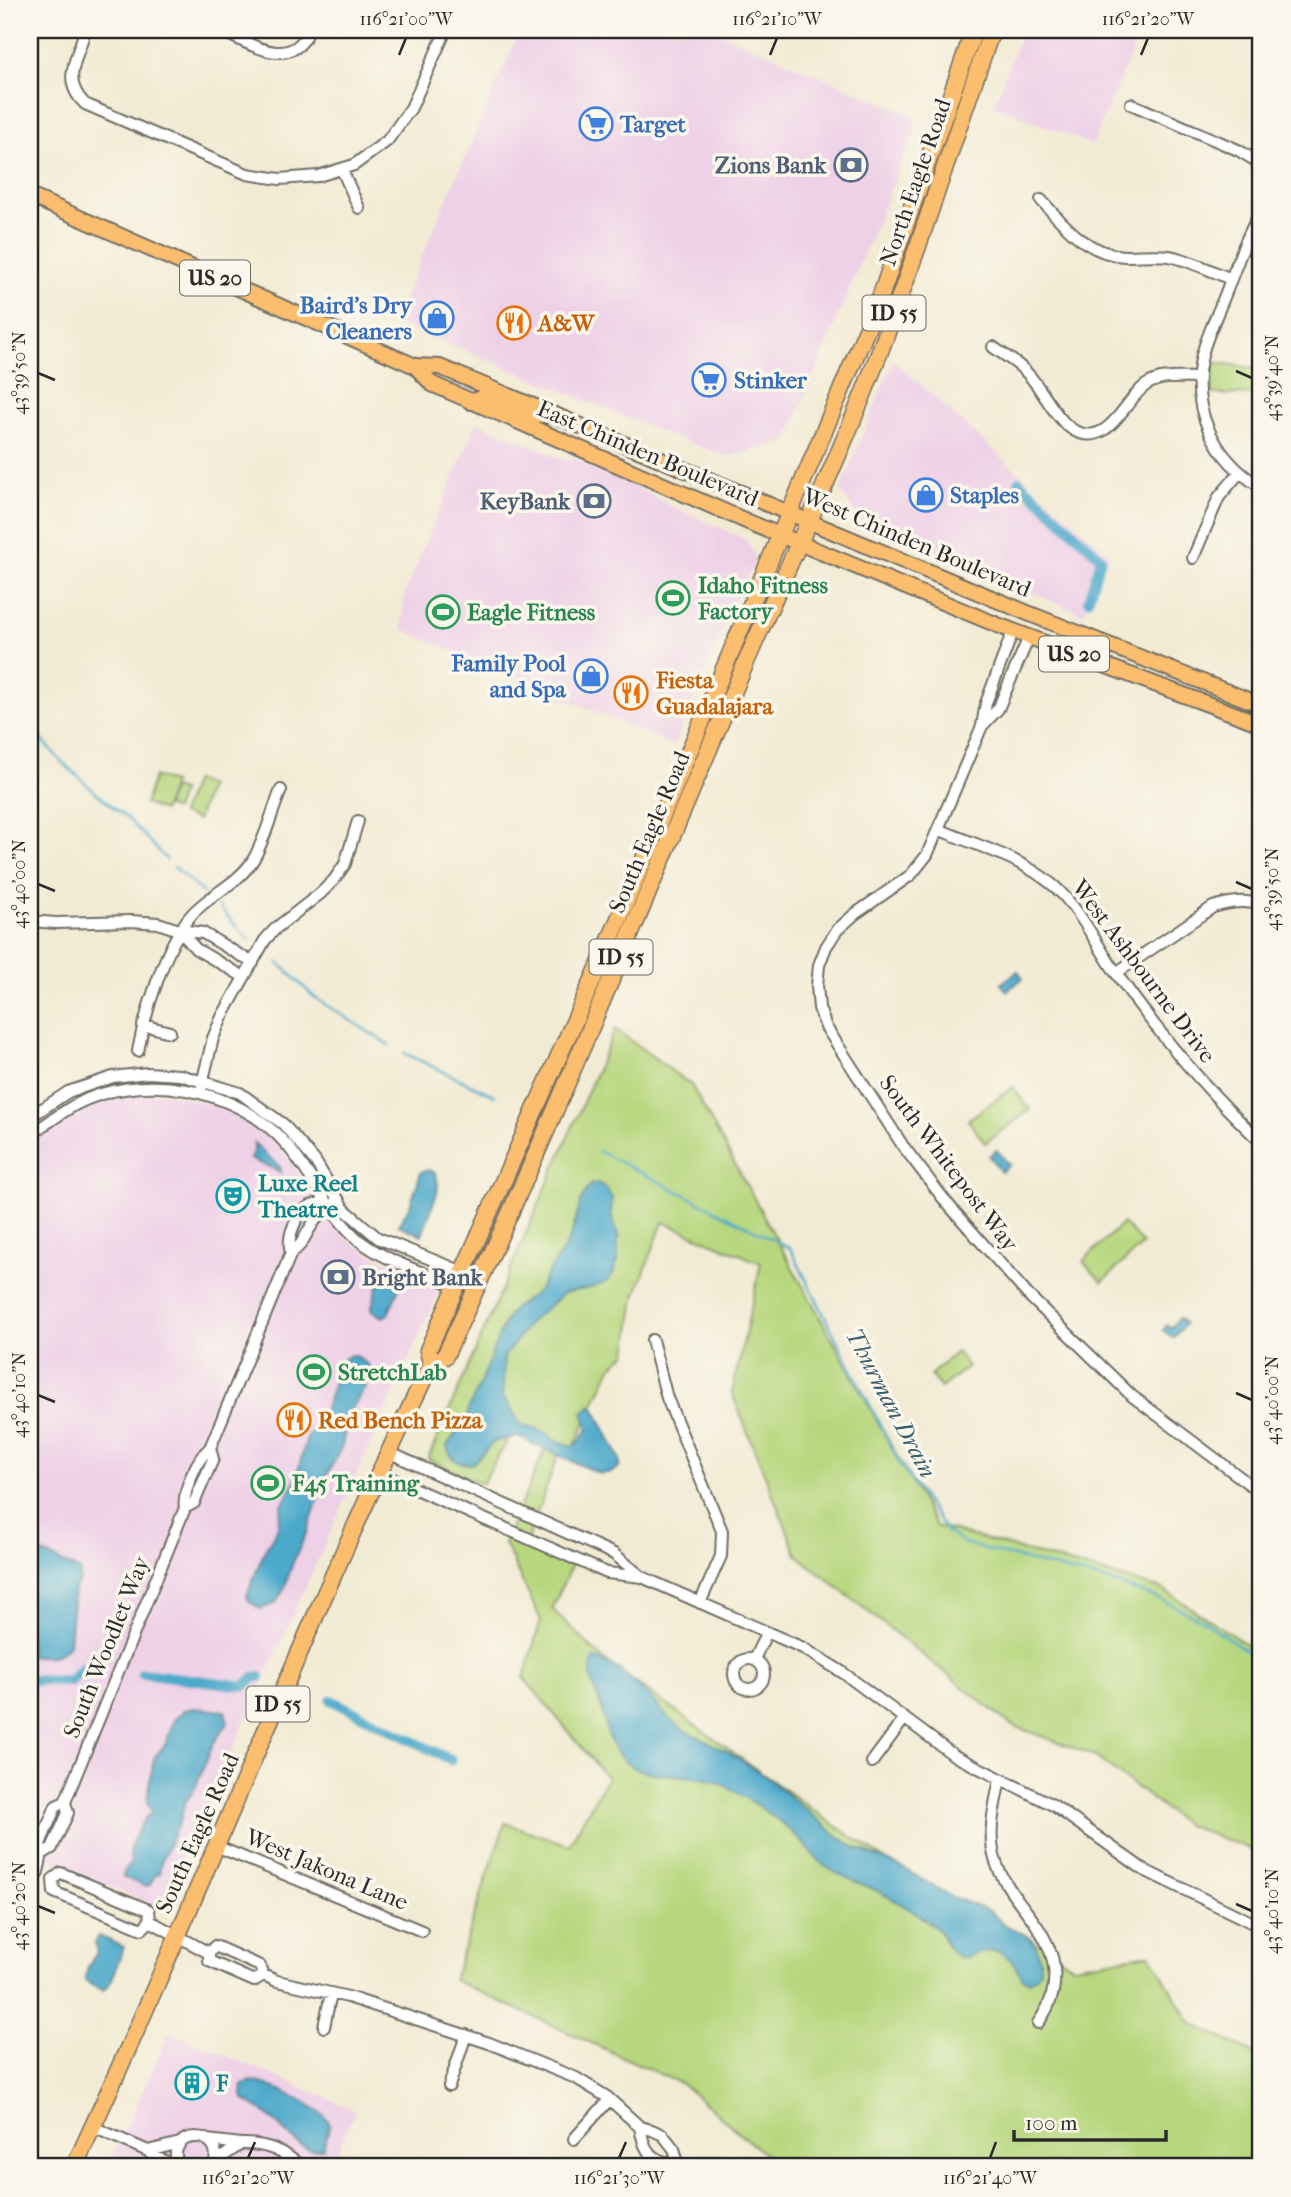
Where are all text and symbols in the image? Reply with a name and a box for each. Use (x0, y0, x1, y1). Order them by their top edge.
text: 116°21'00"W (359, 9, 454, 30)
text: 116°21'10"W (732, 9, 823, 30)
text: 116°21'20"W (1102, 9, 1196, 30)
street label: North Eagle Road (874, 95, 957, 269)
supermarket icon: Target (577, 105, 615, 143)
place label: Target (619, 111, 687, 138)
bank icon: Zions Bank (832, 146, 870, 184)
place label: Zions Bank (715, 152, 827, 179)
road number: US 20 (180, 260, 250, 296)
place label: Baird's Dry Cleaners (300, 292, 414, 345)
road number: ID 55 (862, 296, 926, 330)
shop icon: Baird's Dry Cleaners (418, 299, 456, 337)
restaurant icon: A&W (495, 304, 533, 342)
place label: A&W (536, 310, 596, 337)
text: 43°39'50"N (9, 331, 30, 415)
text: 43°39'40"N (1262, 334, 1283, 421)
supermarket icon: Stinker (690, 361, 728, 399)
place label: Stinker (734, 367, 808, 394)
street label: East Chinden Boulevard (533, 395, 763, 513)
shop icon: Staples (907, 476, 945, 514)
bank icon: KeyBank (575, 482, 613, 520)
street label: West Chinden Boulevard (798, 482, 1035, 603)
place label: Staples (950, 482, 1020, 509)
place label: KeyBank (480, 488, 571, 515)
place label: Idaho Fitness Factory (697, 572, 829, 625)
sports icon: Idaho Fitness Factory (654, 579, 692, 617)
sports icon: Eagle Fitness (424, 593, 462, 631)
place label: Eagle Fitness (467, 599, 596, 626)
road number: US 20 (1039, 636, 1109, 672)
place label: Family Pool and Spa (450, 650, 567, 703)
shop icon: Family Pool and Spa (572, 657, 610, 695)
place label: Fiesta Guadalajara (655, 667, 774, 720)
restaurant icon: Fiesta Guadalajara (612, 674, 650, 712)
street label: South Eagle Road (603, 747, 696, 917)
text: 43°40'00"N (9, 839, 30, 929)
text: 43°39'50"N (1262, 847, 1283, 931)
street label: West Ashbourne Drive (1065, 874, 1221, 1068)
road number: ID 55 (590, 940, 652, 974)
street label: South Whitepost Way (874, 1070, 1024, 1257)
place label: Luxe Reel Theatre (257, 1170, 359, 1223)
theatre icon: Luxe Reel Theatre (214, 1177, 252, 1215)
bank icon: Bright Bank (319, 1258, 357, 1296)
place label: Bright Bank (362, 1264, 484, 1291)
water label: Thurman Drain (840, 1323, 942, 1483)
text: 43°40'10"N (9, 1352, 30, 1438)
sports icon: StretchLab (295, 1353, 333, 1391)
text: 43°40'00"N (1262, 1355, 1283, 1445)
place label: StretchLab (338, 1359, 447, 1386)
restaurant icon: Red Bench Pizza (275, 1401, 313, 1439)
place label: Red Bench Pizza (318, 1407, 484, 1434)
sports icon: F45 Training (249, 1464, 287, 1502)
place label: F45 Training (291, 1470, 420, 1497)
street label: South Woodlet Way (58, 1552, 155, 1742)
road number: ID 55 (246, 1686, 310, 1722)
street label: South Eagle Road (150, 1748, 245, 1918)
street label: West Jakona Lane (241, 1823, 412, 1916)
text: 43°40'20"N (9, 1861, 30, 1950)
text: 43°40'10"N (1262, 1868, 1283, 1954)
building icon: F (173, 2064, 211, 2102)
place label: F (215, 2070, 229, 2097)
scale bar (1014, 2099, 1167, 2143)
text: 100 m (1025, 2111, 1078, 2135)
text: 116°21'20"W (202, 2168, 296, 2189)
text: 116°21'30"W (574, 2168, 666, 2189)
text: 116°21'40"W (943, 2168, 1038, 2189)

